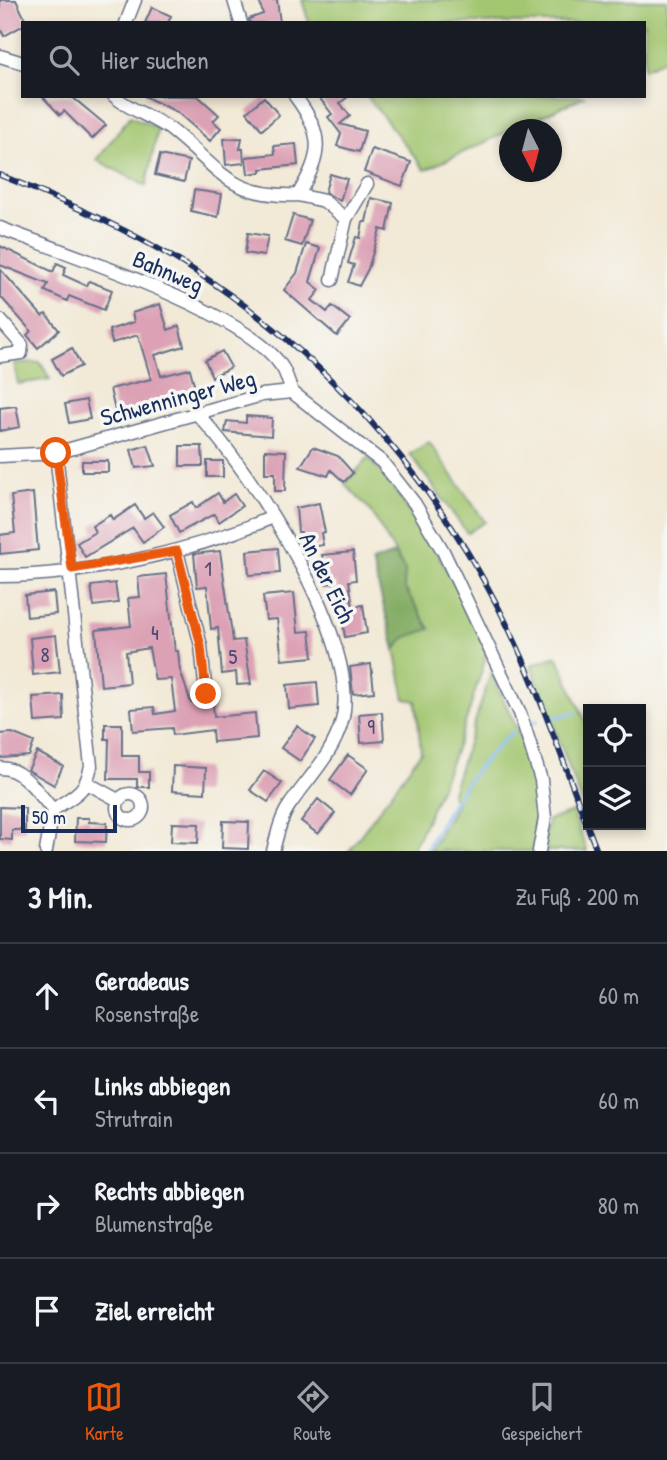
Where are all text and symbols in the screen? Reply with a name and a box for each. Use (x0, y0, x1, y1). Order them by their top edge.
search box (21, 21, 646, 98)
icon: search (45, 41, 83, 79)
text: Hier suchen (101, 42, 209, 77)
north arrow (499, 119, 562, 182)
street label: Bahnweg (128, 242, 209, 300)
street label: Schwenninger Weg (97, 361, 259, 433)
route start (40, 437, 71, 468)
street label: An der Eich (292, 527, 364, 628)
house number: 1 (204, 554, 212, 583)
house number: 4 (151, 618, 159, 647)
house number: 8 (40, 640, 50, 669)
house number: 5 (229, 642, 238, 671)
route end (190, 678, 221, 709)
map controls (583, 704, 646, 830)
button: locate (583, 704, 646, 767)
house number: 9 (367, 712, 375, 741)
button: layers (583, 767, 646, 830)
scale bar (21, 802, 117, 834)
text: 50 m (32, 804, 66, 830)
text: 3 Min. (28, 877, 93, 917)
text: Zu Fuß · 200 m (515, 881, 639, 912)
text: Geradeaus (95, 963, 189, 998)
icon: ahead (28, 977, 66, 1015)
text: 60 m (599, 980, 639, 1011)
text: Rosenstraße (95, 998, 199, 1029)
text: Links abbiegen (95, 1068, 231, 1103)
icon: left (28, 1082, 66, 1120)
text: 60 m (599, 1085, 639, 1116)
text: Strutrain (95, 1103, 173, 1134)
text: Rechts abbiegen (95, 1173, 245, 1208)
icon: right (28, 1187, 66, 1225)
text: 80 m (598, 1190, 639, 1221)
text: Blumenstraße (95, 1208, 213, 1239)
icon: arrive (28, 1292, 66, 1330)
text: Ziel erreicht (95, 1293, 214, 1328)
tab: Karte (85, 1378, 124, 1446)
tab: Route (294, 1378, 332, 1446)
tab: Gespeichert (501, 1378, 582, 1446)

